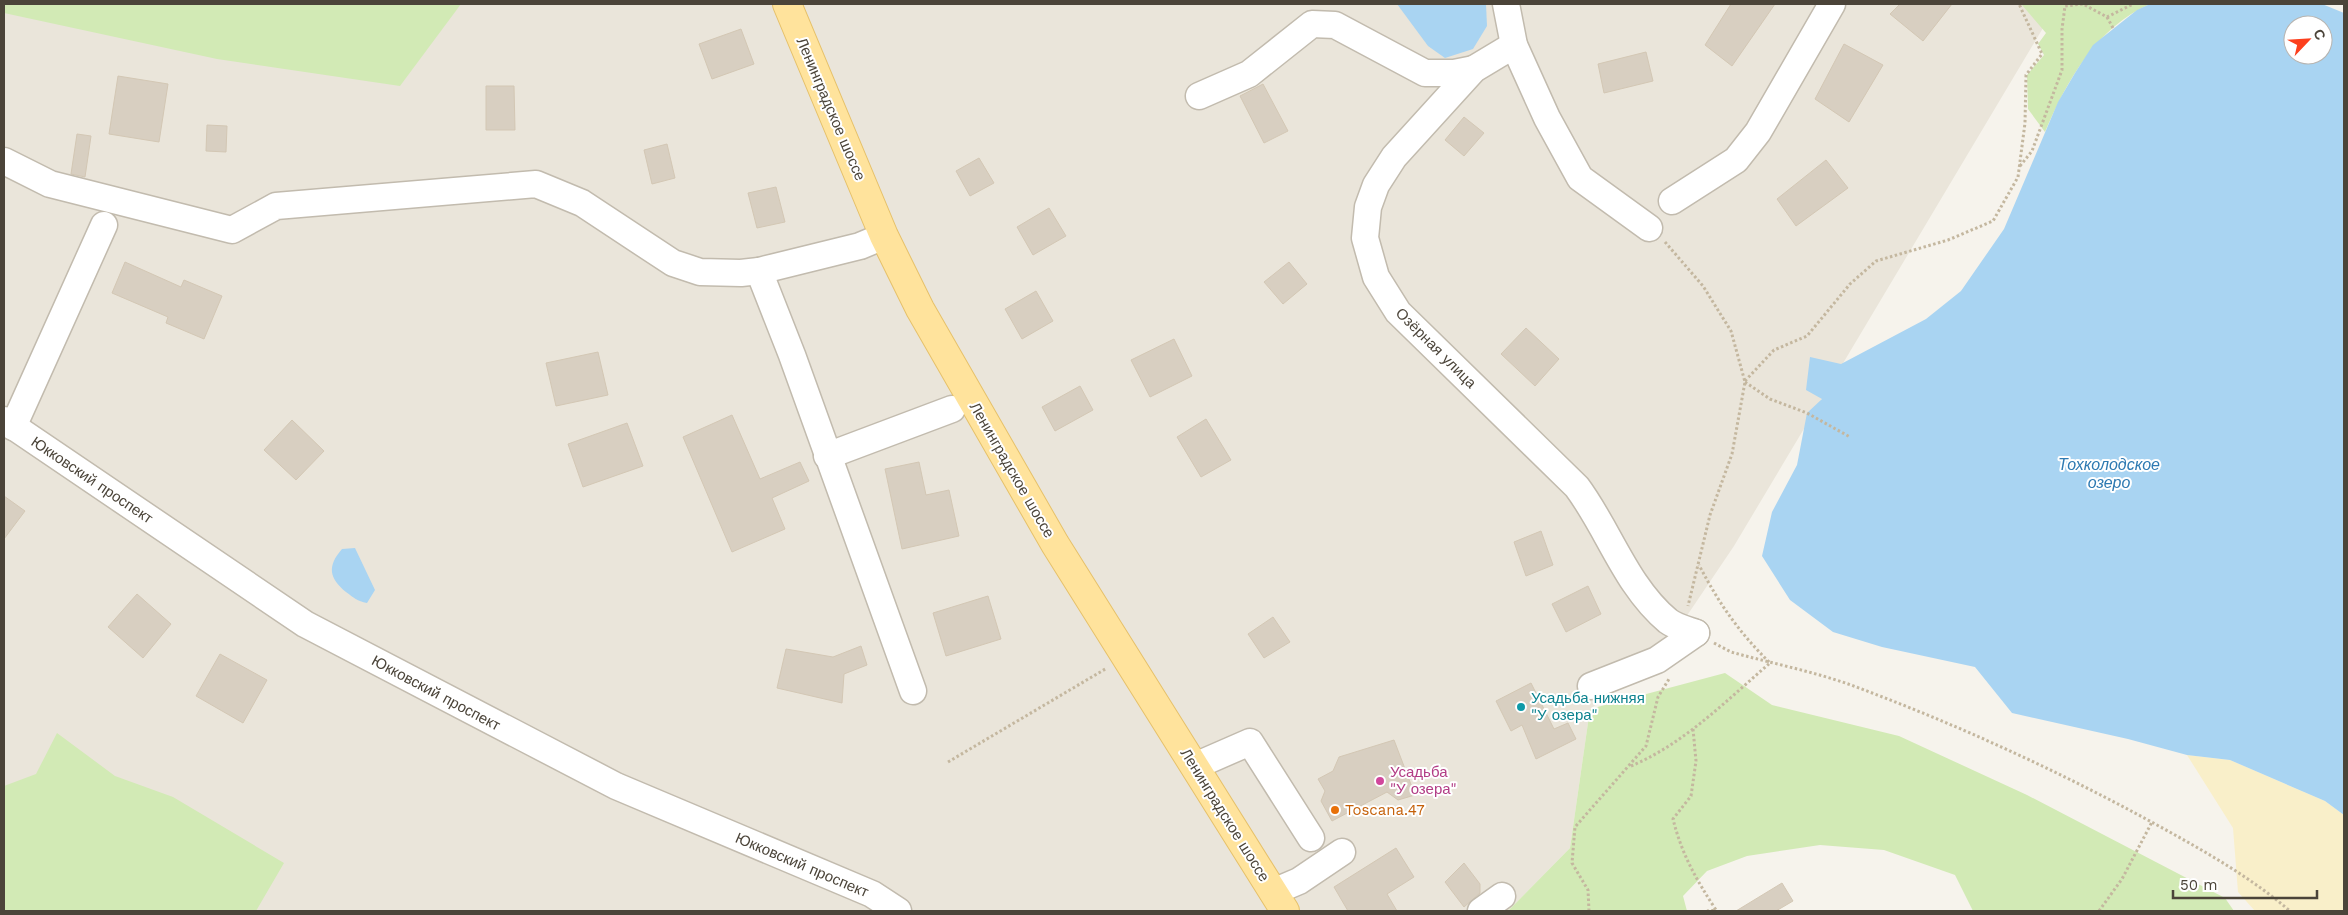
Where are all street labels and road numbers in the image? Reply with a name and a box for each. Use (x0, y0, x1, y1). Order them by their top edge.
street label: Ленинградское шоссе (793, 35, 869, 183)
street label: Озёрная улица (1392, 304, 1480, 392)
street label: Ленинградское шоссе (966, 399, 1058, 541)
street label: Юкковский проспект (28, 433, 156, 527)
street label: Юкковский проспект (369, 652, 503, 735)
street label: Ленинградское шоссе (1177, 745, 1273, 885)
street label: Юкковский проспект (733, 829, 871, 901)

